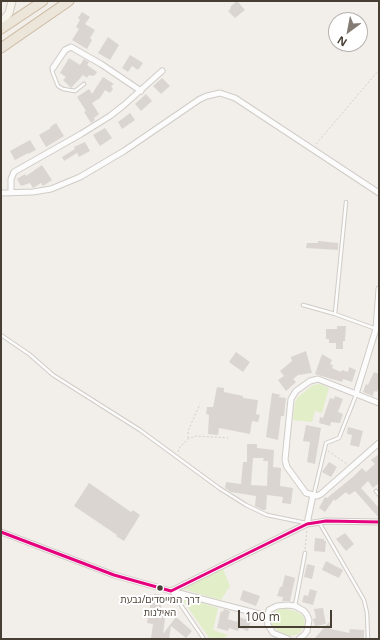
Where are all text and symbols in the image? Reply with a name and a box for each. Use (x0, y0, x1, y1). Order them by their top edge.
north arrow (328, 12, 368, 52)
text: N (334, 33, 350, 50)
marker: דרך המייסדים/גבעת האילנות (155, 583, 165, 593)
place label: דרך המייסדים/גבעת האילנות (120, 594, 200, 618)
scale bar (240, 602, 334, 628)
text: 100 m (245, 608, 280, 625)

